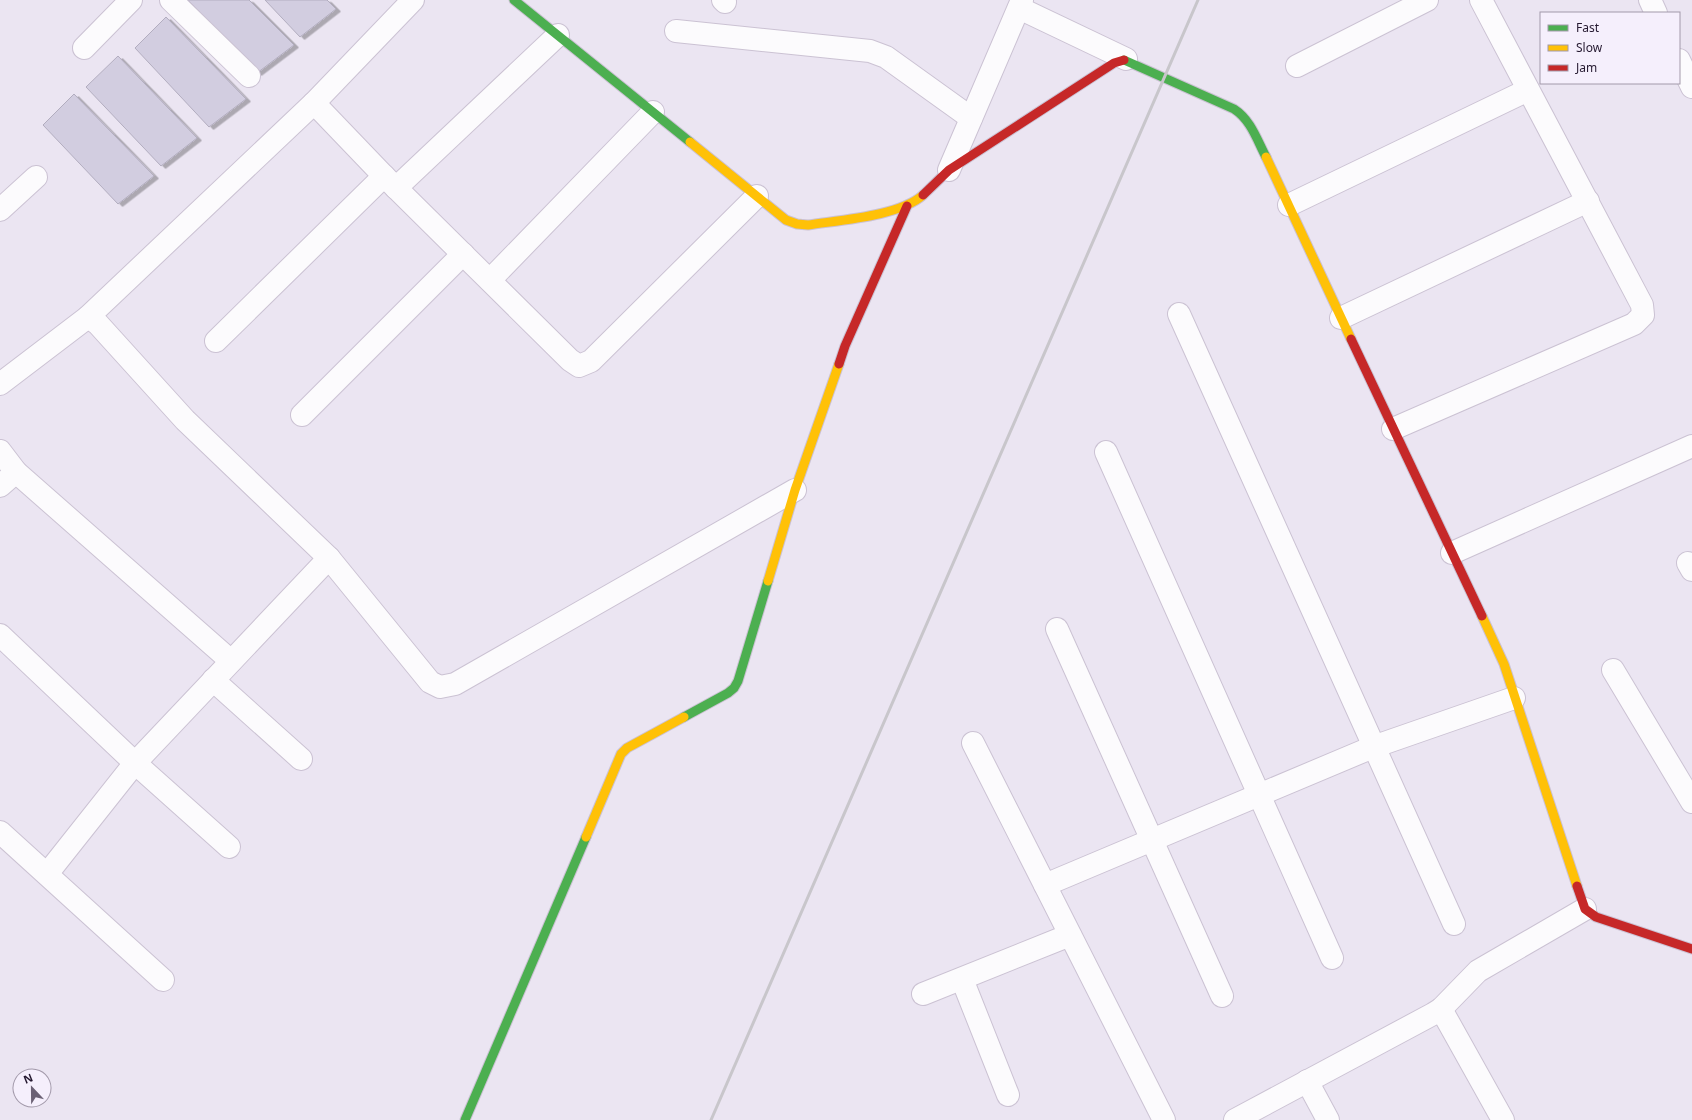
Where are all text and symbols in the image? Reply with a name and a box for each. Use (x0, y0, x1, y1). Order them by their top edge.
legend (1540, 12, 1680, 84)
text: Fast (1576, 19, 1600, 36)
text: Slow (1576, 39, 1603, 56)
text: Jam (1575, 59, 1597, 76)
north arrow (12, 1068, 52, 1108)
text: N (21, 1070, 35, 1087)

